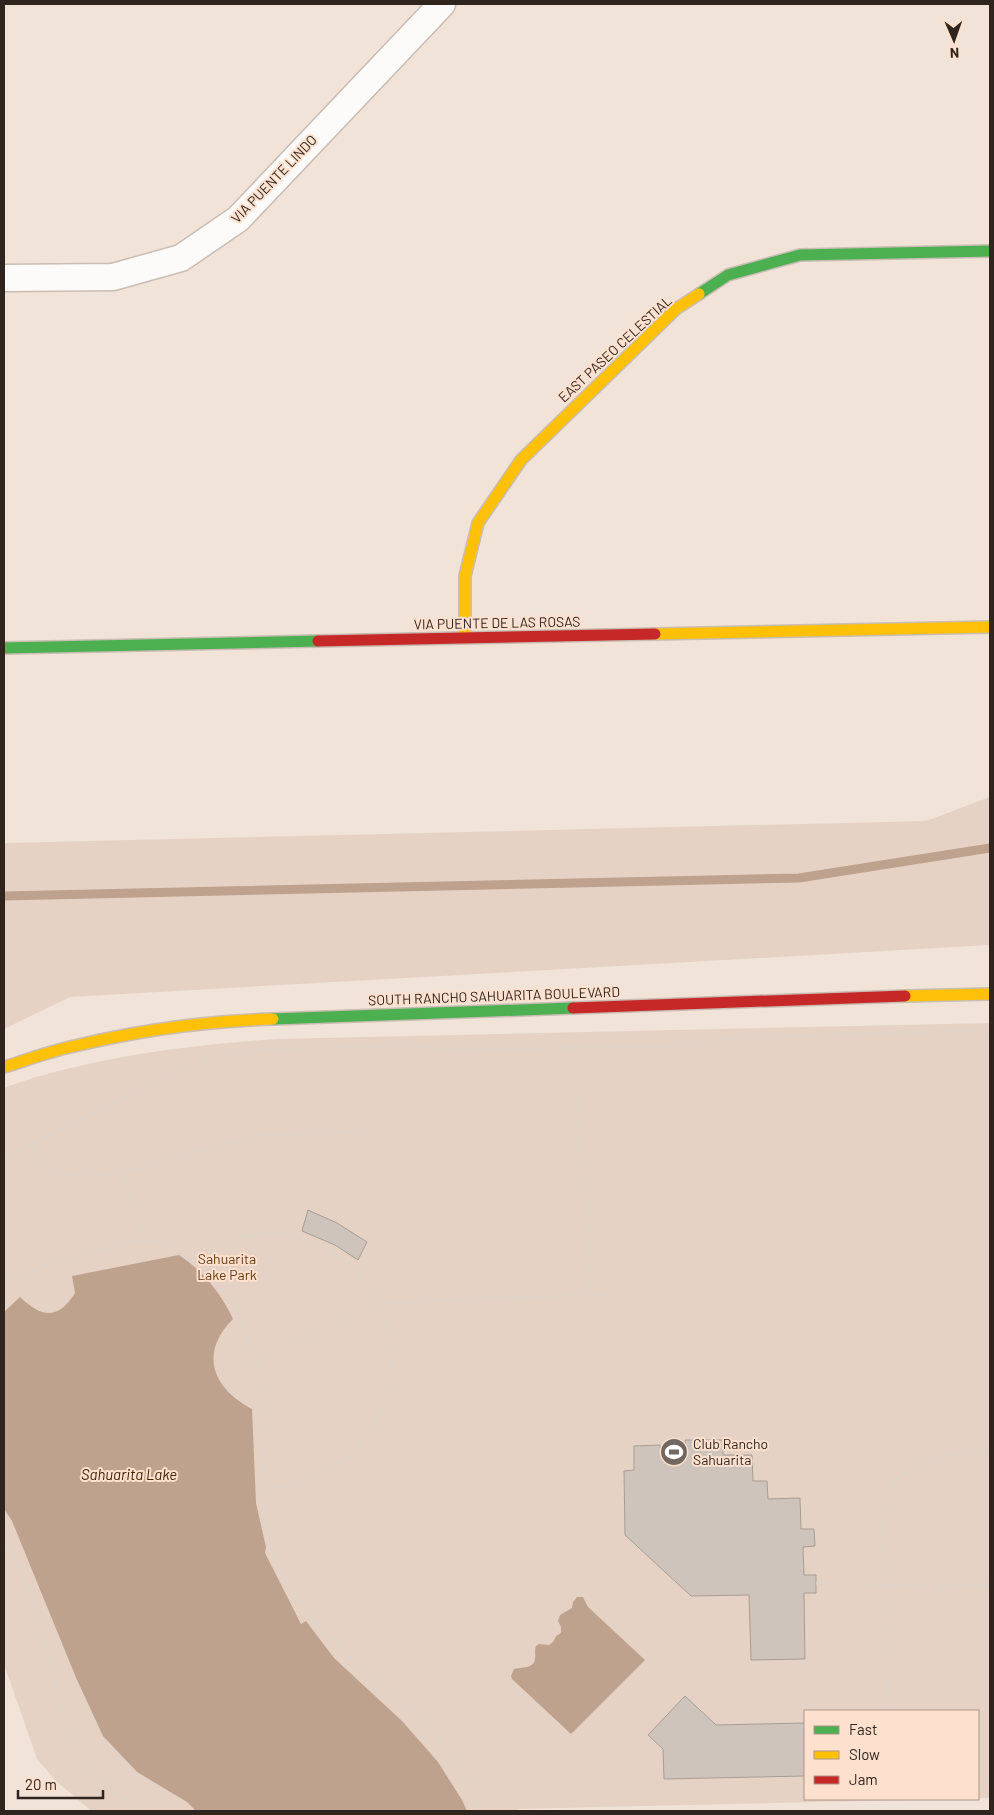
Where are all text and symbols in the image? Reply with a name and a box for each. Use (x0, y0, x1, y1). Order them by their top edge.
north arrow (929, 15, 979, 65)
text: N (950, 45, 959, 62)
street label: VIA PUENTE LINDO (227, 131, 320, 226)
street label: EAST PASEO CELESTIAL (555, 292, 675, 406)
street label: VIA PUENTE DE LAS ROSAS (413, 613, 581, 632)
street label: SOUTH RANCHO SAHUARITA BOULEVARD (368, 983, 620, 1008)
park label: Sahuarita Lake Park (197, 1250, 257, 1283)
place label: Club Rancho Sahuarita (693, 1435, 768, 1468)
sports icon: Club Rancho Sahuarita (659, 1437, 689, 1467)
water label: Sahuarita Lake (81, 1465, 177, 1483)
legend (804, 1710, 979, 1800)
text: Fast (849, 1720, 877, 1738)
text: Slow (849, 1745, 880, 1763)
scale bar (18, 1768, 102, 1800)
text: Jam (849, 1770, 878, 1788)
text: 20 m (25, 1775, 57, 1793)

